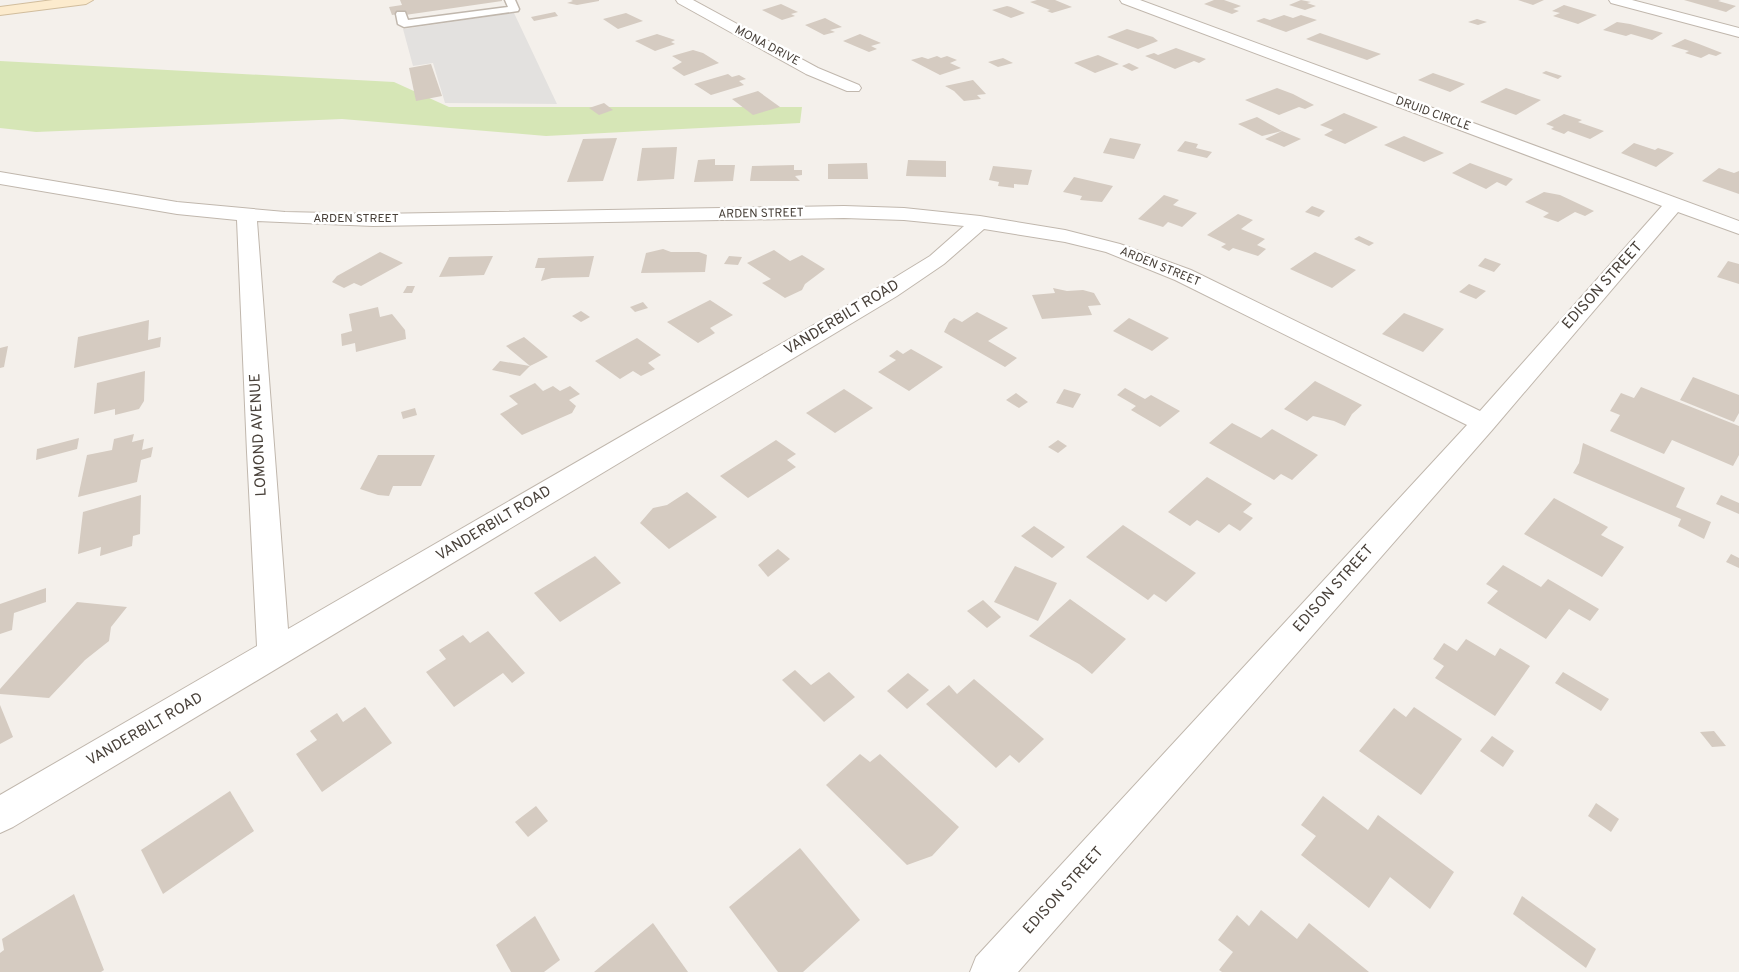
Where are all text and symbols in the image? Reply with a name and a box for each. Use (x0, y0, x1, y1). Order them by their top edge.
street label: MONA DRIVE (732, 22, 802, 70)
street label: DRUID CIRCLE (1393, 93, 1473, 135)
street label: ARDEN STREET (718, 205, 804, 223)
street label: ARDEN STREET (313, 211, 399, 227)
street label: EDISON STREET (1559, 238, 1647, 334)
street label: ARDEN STREET (1117, 244, 1203, 290)
street label: VANDERBILT ROAD (781, 276, 903, 360)
street label: LOMOND AVENUE (246, 373, 272, 497)
street label: VANDERBILT ROAD (433, 482, 555, 566)
street label: EDISON STREET (1290, 541, 1378, 637)
street label: VANDERBILT ROAD (83, 689, 207, 771)
street label: EDISON STREET (1020, 843, 1108, 939)

